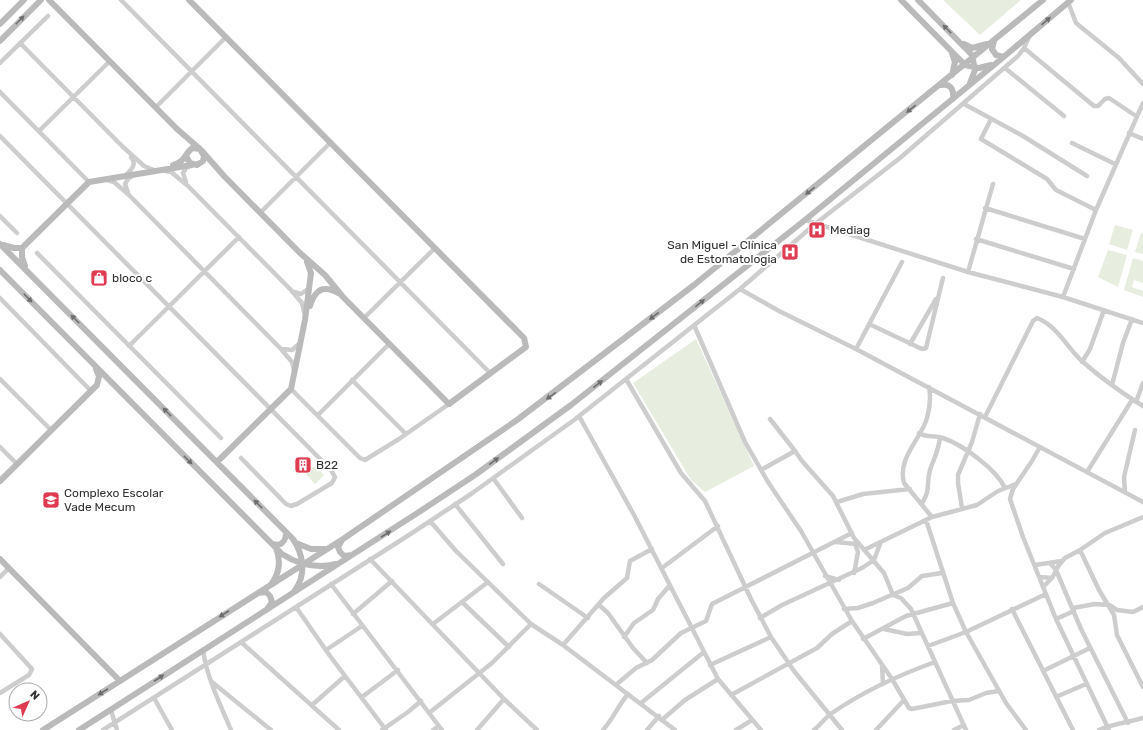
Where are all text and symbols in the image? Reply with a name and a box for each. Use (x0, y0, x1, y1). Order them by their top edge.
one-way arrow (15, 15, 25, 25)
one-way arrow (1041, 16, 1052, 25)
one-way arrow (942, 24, 952, 34)
one-way arrow (905, 105, 916, 114)
one-way arrow (804, 187, 815, 195)
hospital icon: Mediag (807, 220, 827, 240)
place label: Mediag (830, 223, 870, 237)
place label: San Miguel - Clínica de Estomatologia (667, 238, 777, 266)
hospital icon: San Miguel - Clínica de Estomatologia (780, 242, 800, 262)
shop icon: bloco c (89, 268, 109, 288)
place label: bloco c (112, 271, 152, 285)
one-way arrow (23, 293, 32, 303)
one-way arrow (695, 299, 706, 308)
one-way arrow (648, 312, 659, 320)
one-way arrow (70, 314, 80, 324)
one-way arrow (593, 380, 604, 388)
one-way arrow (546, 392, 556, 400)
one-way arrow (162, 407, 171, 417)
one-way arrow (183, 455, 193, 465)
building icon: B22 (293, 455, 313, 475)
one-way arrow (489, 457, 499, 465)
place label: B22 (316, 458, 338, 472)
place label: Complexo Escolar Vade Mecum (64, 486, 164, 514)
school or university icon: Complexo Escolar Vade Mecum (41, 490, 61, 510)
one-way arrow (253, 499, 263, 509)
one-way arrow (381, 530, 391, 538)
one-way arrow (218, 611, 230, 618)
one-way arrow (153, 675, 165, 682)
north arrow (8, 682, 48, 722)
text: N (27, 688, 42, 703)
one-way arrow (98, 688, 108, 696)

